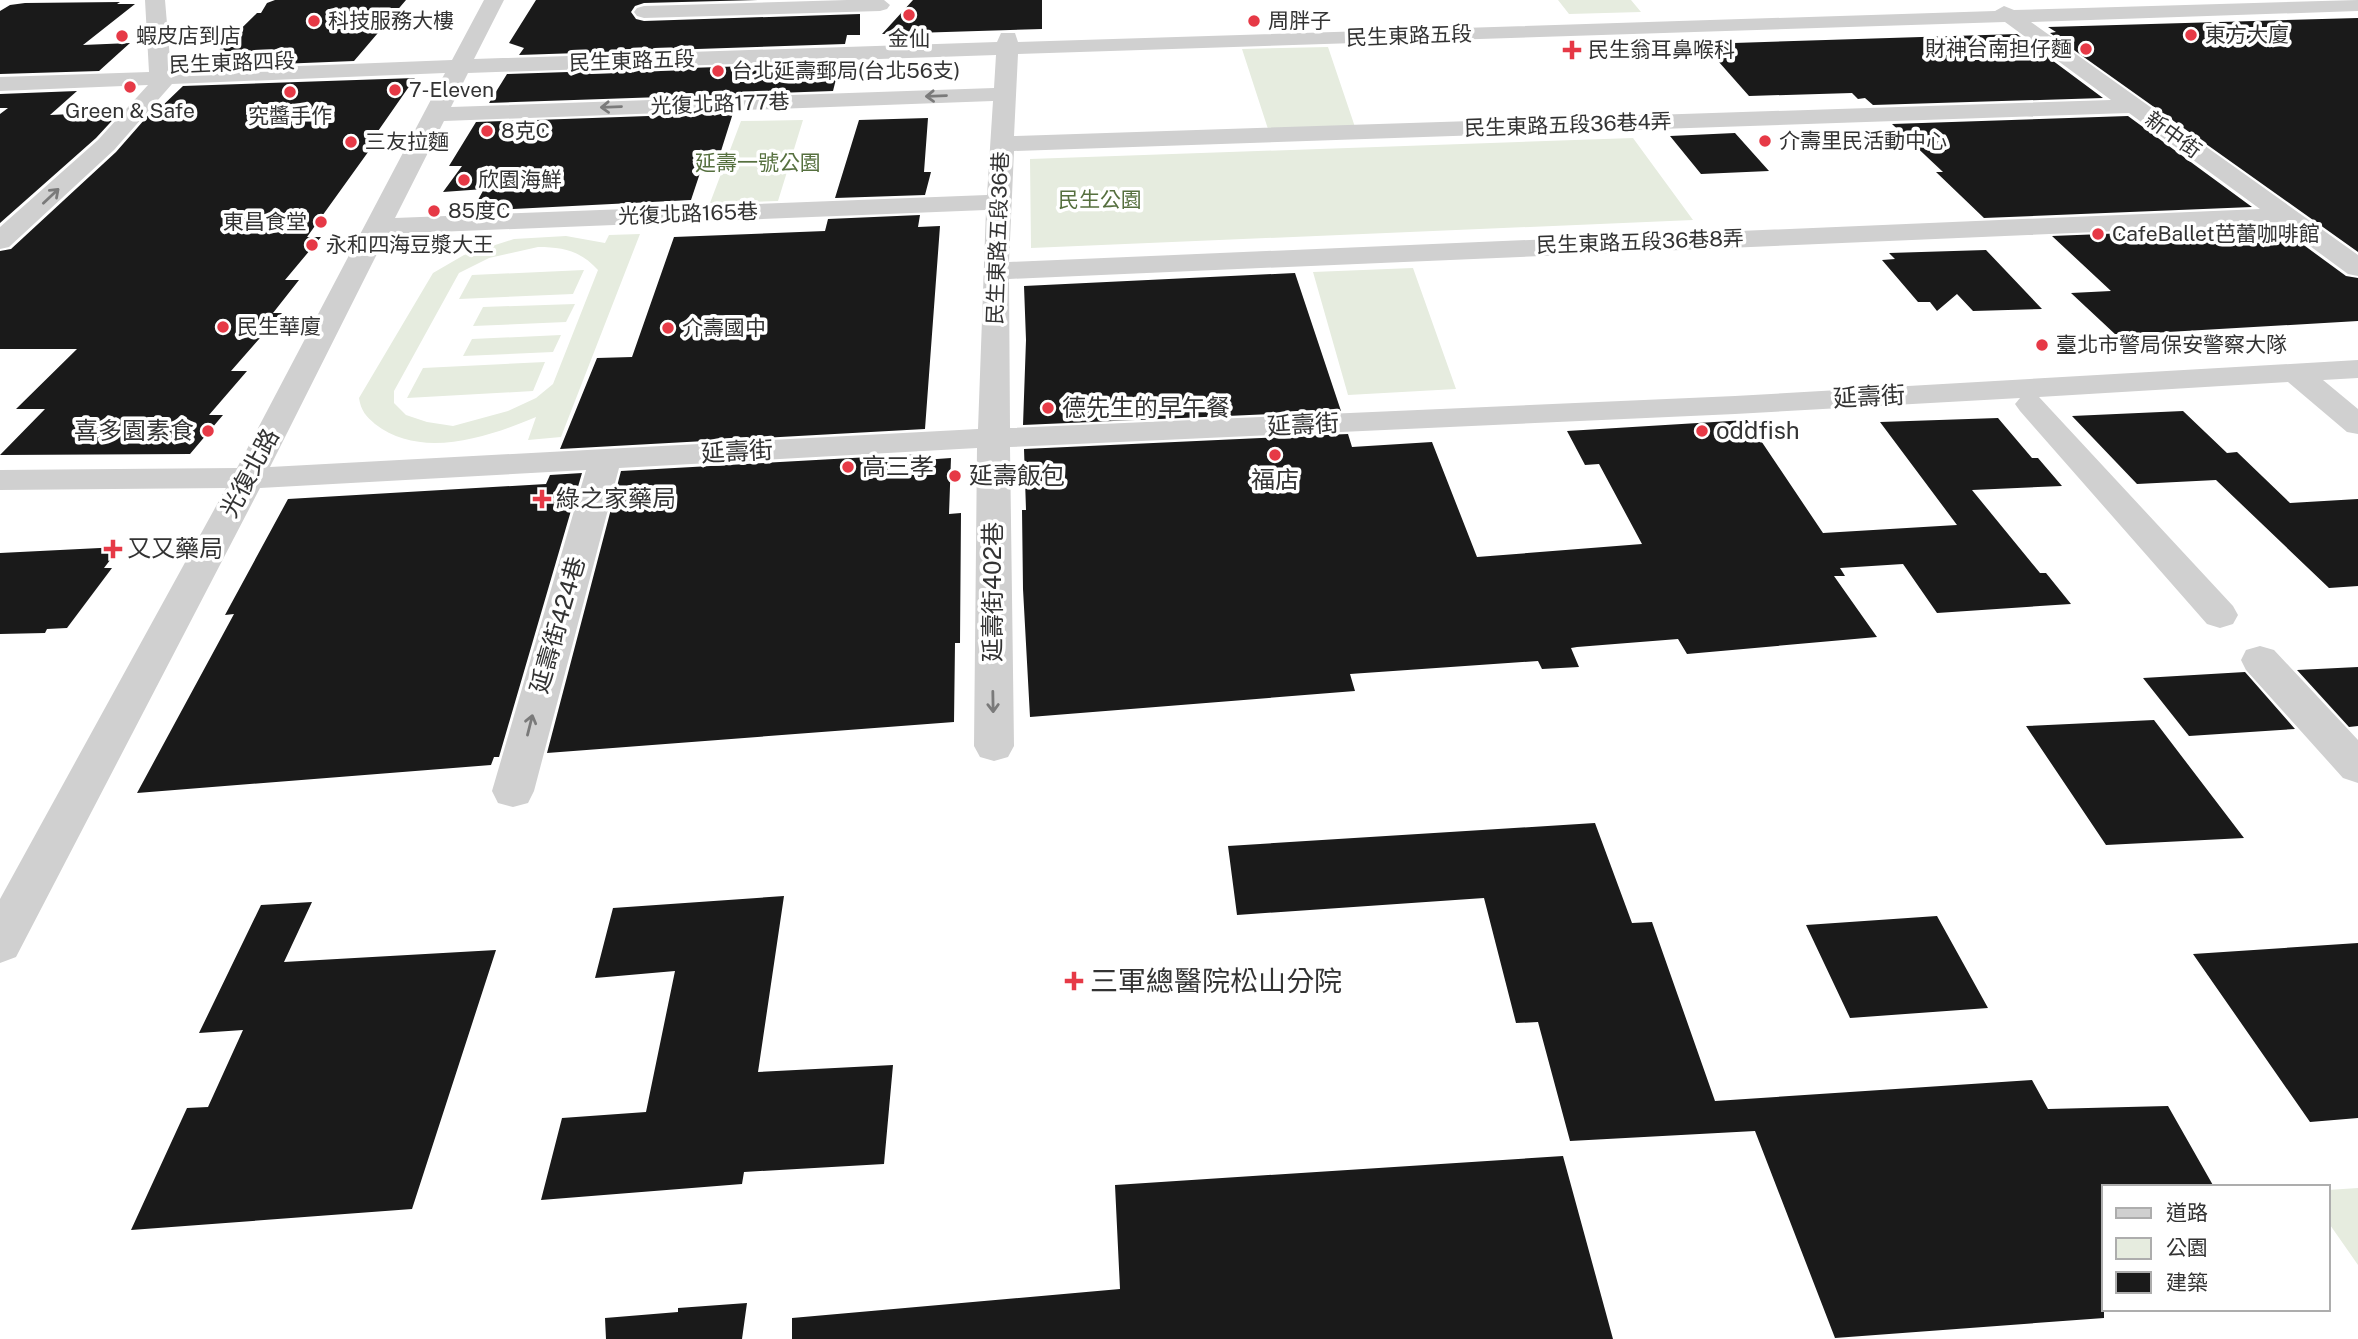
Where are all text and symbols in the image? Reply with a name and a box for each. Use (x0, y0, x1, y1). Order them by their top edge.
marker: 金仙 (901, 7, 917, 23)
place label: 科技服務大樓 (328, 8, 454, 33)
place label: 周胖子 (1268, 8, 1331, 33)
marker: 科技服務大樓 (306, 13, 322, 29)
marker: 周胖子 (1246, 13, 1262, 29)
street label: 民生東路五段 (1346, 21, 1472, 50)
place label: 東方大廈 (2205, 22, 2289, 47)
place label: 蝦皮店到店 (136, 23, 241, 48)
place label: 金仙 (888, 26, 930, 51)
marker: 東方大廈 (2183, 27, 2199, 43)
marker: 蝦皮店到店 (114, 28, 130, 44)
place label: 財神台南担仔麵 (1925, 36, 2072, 61)
place label: 民生翁耳鼻喉科 (1588, 37, 1735, 62)
marker: 民生翁耳鼻喉科 (1562, 40, 1582, 60)
marker: 財神台南担仔麵 (2078, 41, 2094, 57)
street label: 民生東路五段 (569, 46, 695, 75)
street label: 民生東路四段 (169, 48, 295, 77)
place label: 台北延壽郵局(台北56支) (732, 58, 960, 83)
marker: 台北延壽郵局(台北56支) (710, 63, 726, 79)
place label: 7-Eleven (409, 77, 494, 102)
marker: Green & Safe (122, 79, 138, 95)
marker: 7-Eleven (387, 82, 403, 98)
marker: 究醬手作 (282, 84, 298, 100)
street label: 光復北路177巷 (650, 89, 790, 118)
one-way arrow (925, 90, 948, 103)
place label: Green & Safe (65, 98, 195, 123)
one-way arrow (600, 101, 623, 114)
place label: 究醬手作 (248, 103, 332, 128)
street label: 新中街 (2140, 106, 2206, 163)
street label: 民生東路五段36巷4弄 (1464, 108, 1672, 141)
place label: 8克C (501, 118, 550, 143)
marker: 8克C (479, 123, 495, 139)
place label: 介壽里民活動中心 (1779, 128, 1947, 153)
place label: 三友拉麵 (365, 129, 449, 154)
marker: 介壽里民活動中心 (1757, 133, 1773, 149)
marker: 三友拉麵 (343, 134, 359, 150)
park label: 延壽一號公園 (695, 150, 821, 175)
street label: 民生東路五段36巷 (982, 151, 1013, 325)
place label: 欣園海鮮 (478, 167, 562, 192)
marker: 欣園海鮮 (456, 172, 472, 188)
park label: 民生公園 (1058, 187, 1142, 212)
one-way arrow (42, 188, 59, 205)
place label: 85度C (448, 198, 511, 223)
street label: 光復北路165巷 (618, 199, 758, 228)
marker: 85度C (426, 203, 442, 219)
place label: 東昌食堂 (223, 209, 307, 234)
marker: 東昌食堂 (313, 214, 329, 230)
place label: CafeBallet芭蕾咖啡館 (2112, 221, 2320, 246)
street label: 民生東路五段36巷8弄 (1536, 225, 1744, 258)
marker: CafeBallet芭蕾咖啡館 (2090, 226, 2106, 242)
place label: 永和四海豆漿大王 (326, 232, 494, 257)
marker: 永和四海豆漿大王 (304, 237, 320, 253)
place label: 民生華廈 (237, 314, 321, 339)
place label: 介壽國中 (682, 315, 766, 340)
marker: 民生華廈 (215, 319, 231, 335)
marker: 介壽國中 (660, 320, 676, 336)
place label: 臺北市警局保安警察大隊 (2056, 332, 2287, 357)
marker: 臺北市警局保安警察大隊 (2034, 337, 2050, 353)
street label: 延壽街 (1832, 380, 1906, 412)
place label: 德先生的早午餐 (1062, 393, 1230, 421)
marker: 德先生的早午餐 (1040, 400, 1056, 416)
street label: 延壽街 (1266, 408, 1340, 440)
place label: 喜多園素食 (74, 416, 194, 444)
place label: oddfish (1716, 416, 1800, 444)
marker: 喜多園素食 (200, 423, 216, 439)
marker: oddfish (1694, 423, 1710, 439)
street label: 光復北路 (214, 424, 284, 521)
street label: 延壽街 (700, 435, 774, 467)
marker: 福店 (1267, 447, 1283, 463)
place label: 高三孝 (862, 452, 934, 480)
marker: 高三孝 (840, 459, 856, 475)
place label: 延壽飯包 (969, 461, 1065, 489)
place label: 福店 (1251, 465, 1299, 493)
marker: 延壽飯包 (947, 468, 963, 484)
place label: 綠之家藥局 (556, 484, 676, 512)
marker: 綠之家藥局 (534, 491, 550, 507)
street label: 延壽街402巷 (978, 522, 1006, 662)
place label: 又又藥局 (127, 534, 223, 562)
marker: 又又藥局 (105, 541, 121, 557)
street label: 延壽街424巷 (524, 553, 590, 696)
one-way arrow (986, 691, 1000, 714)
one-way arrow (524, 714, 537, 736)
place label: 三軍總醫院松山分院 (1090, 964, 1342, 997)
marker: 三軍總醫院松山分院 (1064, 971, 1084, 991)
legend (2102, 1185, 2330, 1311)
text: 道路 (2166, 1200, 2208, 1225)
text: 公園 (2166, 1235, 2208, 1260)
text: 建築 (2166, 1270, 2208, 1295)

